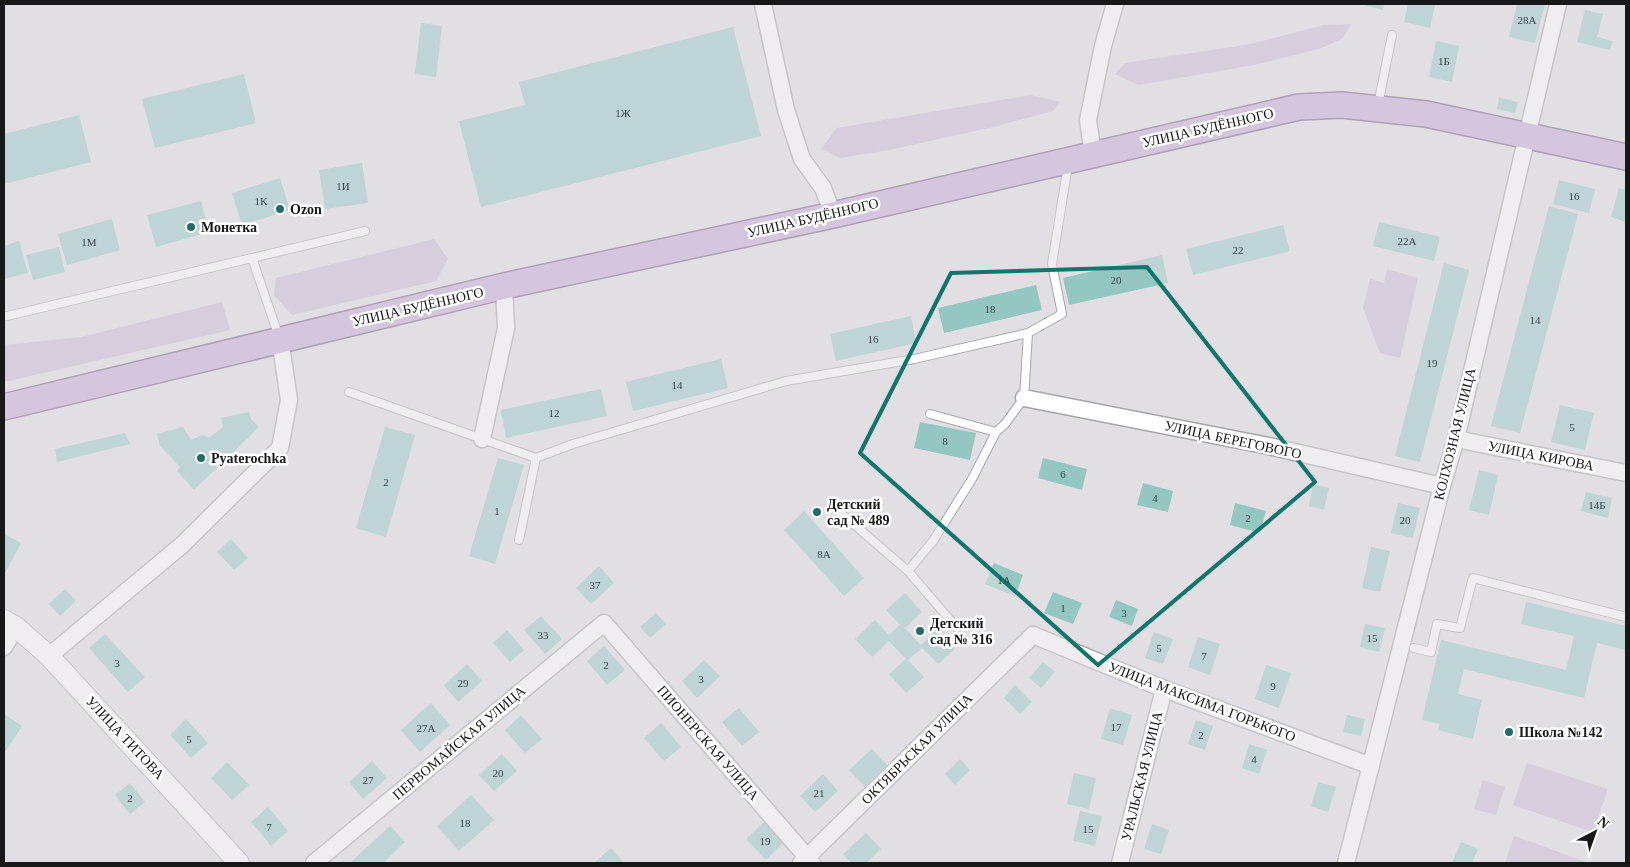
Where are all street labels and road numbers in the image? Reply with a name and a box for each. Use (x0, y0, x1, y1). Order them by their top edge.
street label: УЛИЦА БУДЁННОГО (1141, 105, 1275, 150)
street label: УЛИЦА БУДЁННОГО (746, 195, 880, 240)
street label: УЛИЦА БУДЁННОГО (351, 284, 485, 329)
street label: КОЛХОЗНАЯ УЛИЦА (1431, 366, 1479, 502)
street label: УЛИЦА БЕРЕГОВОГО (1163, 418, 1303, 462)
street label: УЛИЦА КИРОВА (1487, 438, 1596, 474)
street label: УЛИЦА МАКСИМА ГОРЬКОГО (1106, 659, 1298, 745)
street label: ПЕРВОМАЙСКАЯ УЛИЦА (389, 682, 529, 803)
street label: ПИОНЕРСКАЯ УЛИЦА (654, 683, 762, 804)
street label: ОКТЯБРЬСКАЯ УЛИЦА (859, 690, 976, 807)
street label: УЛИЦА ТИТОВА (83, 694, 168, 783)
street label: УРАЛЬСКАЯ УЛИЦА (1119, 709, 1166, 842)

